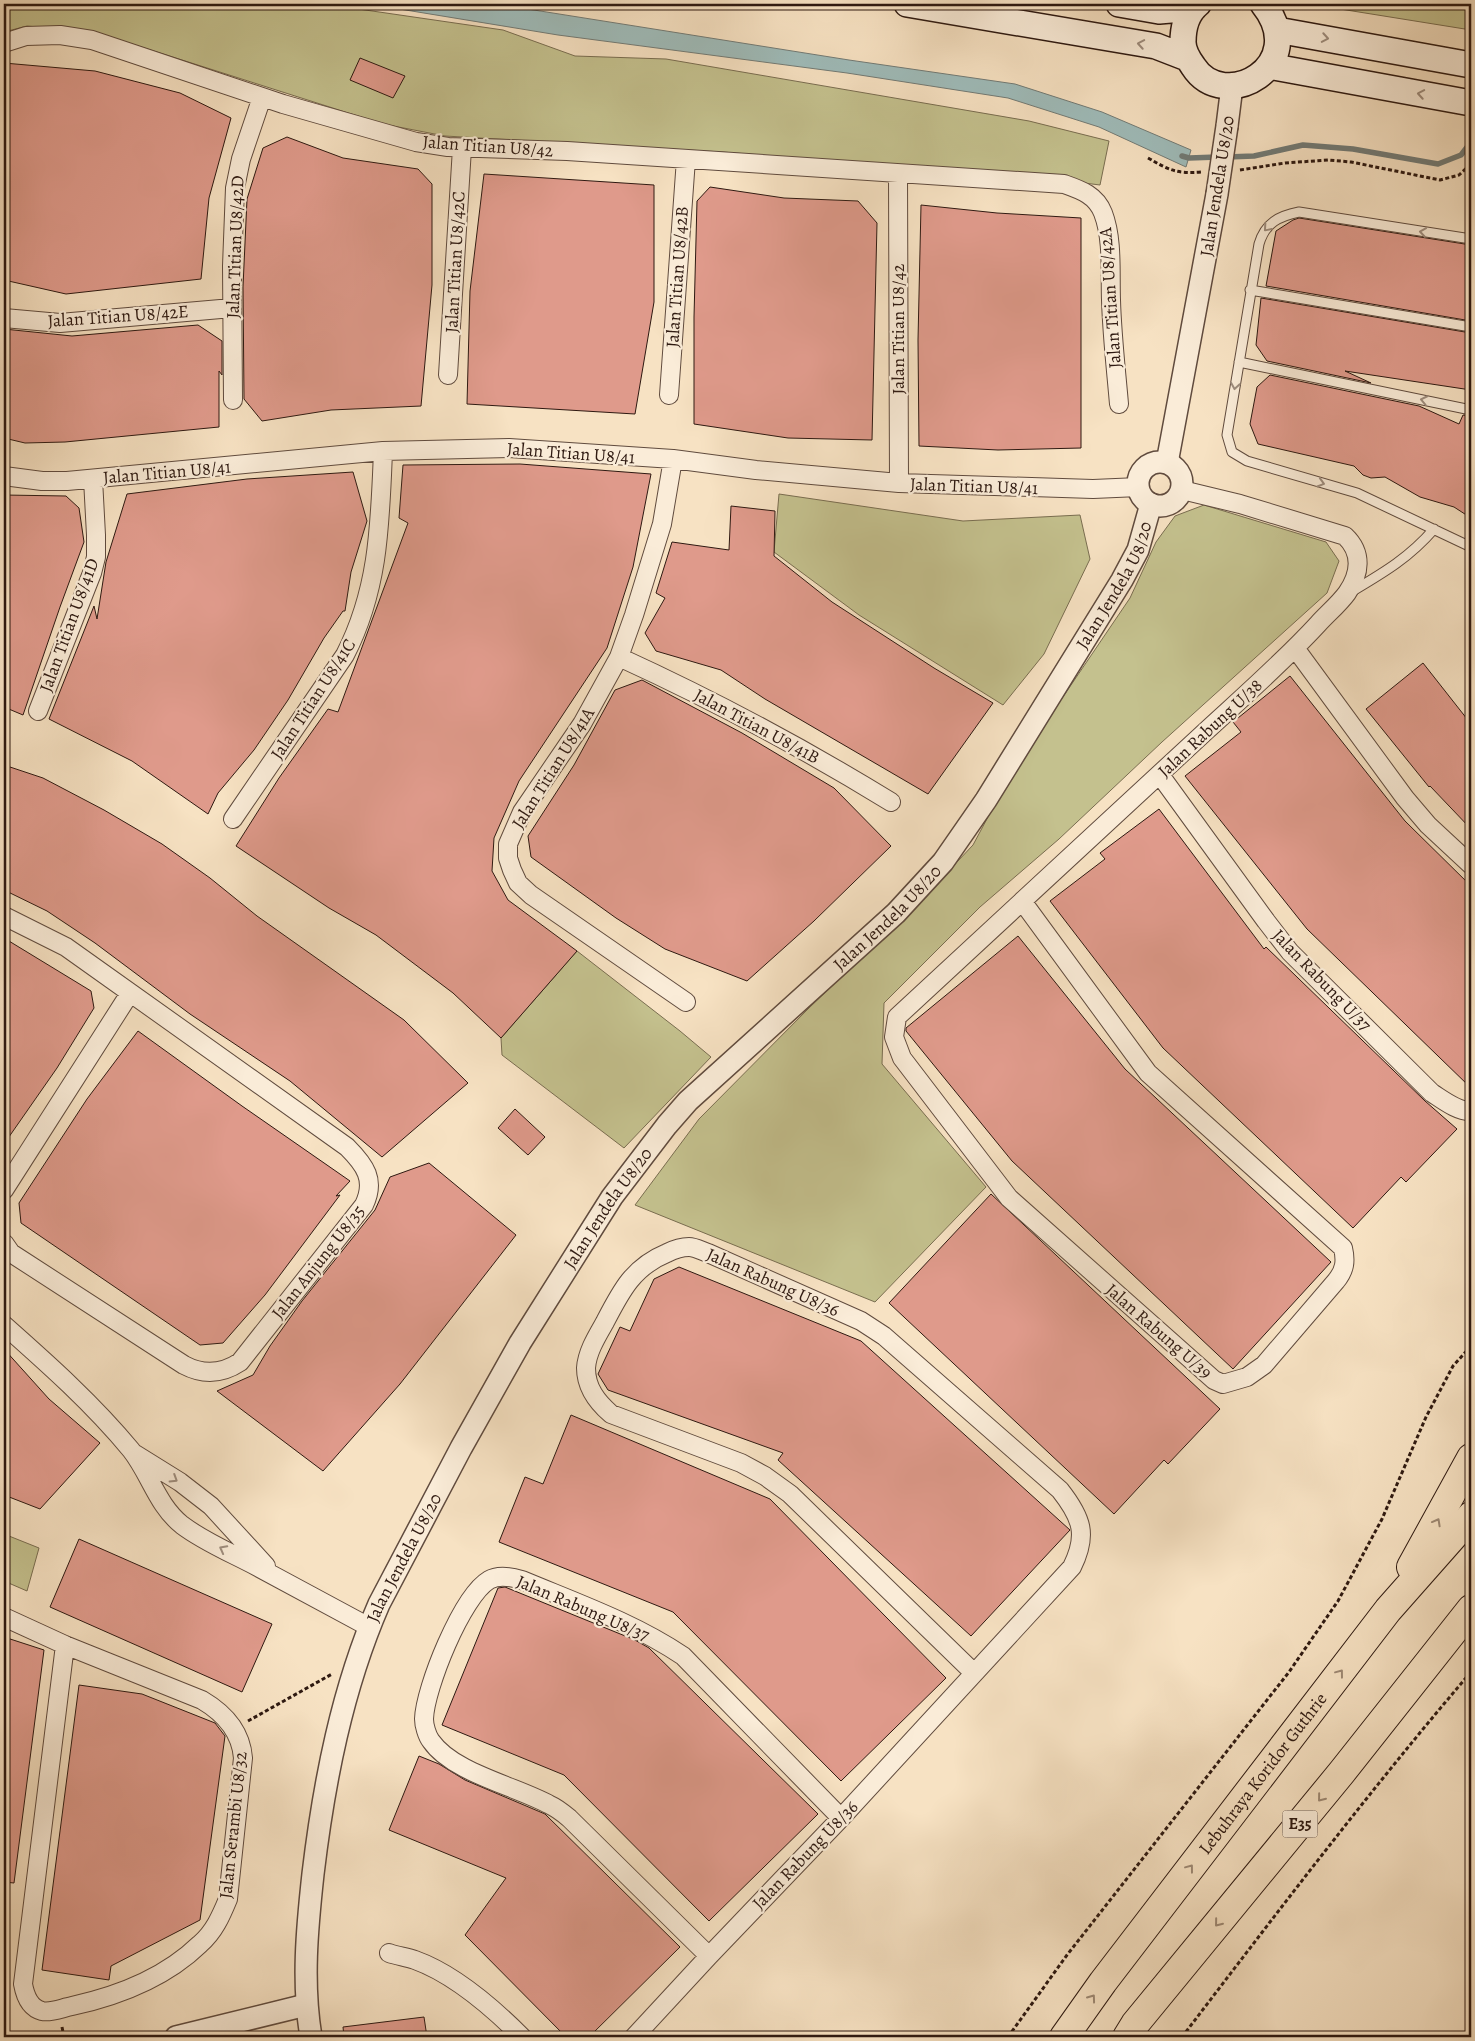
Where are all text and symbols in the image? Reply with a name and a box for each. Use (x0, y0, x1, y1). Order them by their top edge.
one-way arrow (1321, 33, 1330, 43)
one-way arrow (1137, 39, 1145, 49)
one-way arrow (1417, 89, 1426, 100)
street label: Jalan Jendela U8/20 (1194, 114, 1240, 258)
street label: Jalan Titian U8/42 (422, 129, 554, 163)
street label: Jalan Titian U8/42D (221, 175, 249, 319)
street label: Jalan Titian U8/42C (439, 190, 471, 334)
street label: Jalan Titian U8/42B (660, 206, 694, 348)
one-way arrow (1264, 222, 1273, 231)
street label: Jalan Titian U8/42A (1093, 226, 1127, 369)
one-way arrow (1419, 227, 1427, 237)
street label: Jalan Titian U8/42 (886, 263, 910, 394)
street label: Jalan Titian U8/42E (47, 299, 189, 333)
one-way arrow (1231, 381, 1241, 390)
one-way arrow (1419, 395, 1428, 405)
street label: Jalan Titian U8/41 (506, 437, 636, 469)
street label: Jalan Titian U8/41 (102, 454, 232, 490)
street label: Jalan Titian U8/41 (909, 472, 1039, 500)
one-way arrow (1316, 477, 1325, 487)
street label: Jalan Jendela U8/20 (1070, 519, 1157, 654)
street label: Jalan Titian U8/41D (34, 555, 104, 695)
street label: Jalan Titian U8/41C (265, 634, 361, 764)
street label: Jalan Rabung U/38 (1153, 673, 1267, 783)
street label: Jalan Titian U8/41B (690, 683, 824, 769)
street label: Jalan Titian U8/41A (506, 702, 600, 833)
street label: Jalan Jendela U8/20 (828, 860, 947, 976)
street label: Jalan Rabung U/37 (1267, 924, 1377, 1037)
street label: Jalan Jendela U8/20 (558, 1142, 658, 1274)
street label: Jalan Anjung U8/35 (266, 1200, 370, 1324)
street label: Jalan Rabung U8/36 (703, 1242, 843, 1322)
street label: Jalan Rabung U/39 (1101, 1278, 1217, 1384)
one-way arrow (168, 1473, 178, 1482)
street label: Jalan Jendela U8/20 (361, 1489, 447, 1626)
one-way arrow (1430, 1518, 1440, 1527)
one-way arrow (219, 1545, 228, 1555)
street label: Jalan Rabung U8/37 (513, 1569, 654, 1647)
one-way arrow (1334, 1670, 1342, 1679)
street label: Lebuhraya Koridor Guthrie (1193, 1688, 1332, 1859)
street label: Jalan Serambi U8/32 (213, 1750, 253, 1900)
one-way arrow (1318, 1792, 1327, 1801)
street label: Jalan Rabung U8/36 (747, 1795, 863, 1915)
road number: E35 (1282, 1810, 1318, 1838)
one-way arrow (1185, 1865, 1193, 1874)
one-way arrow (1216, 1917, 1224, 1926)
one-way arrow (1086, 1994, 1095, 2003)

